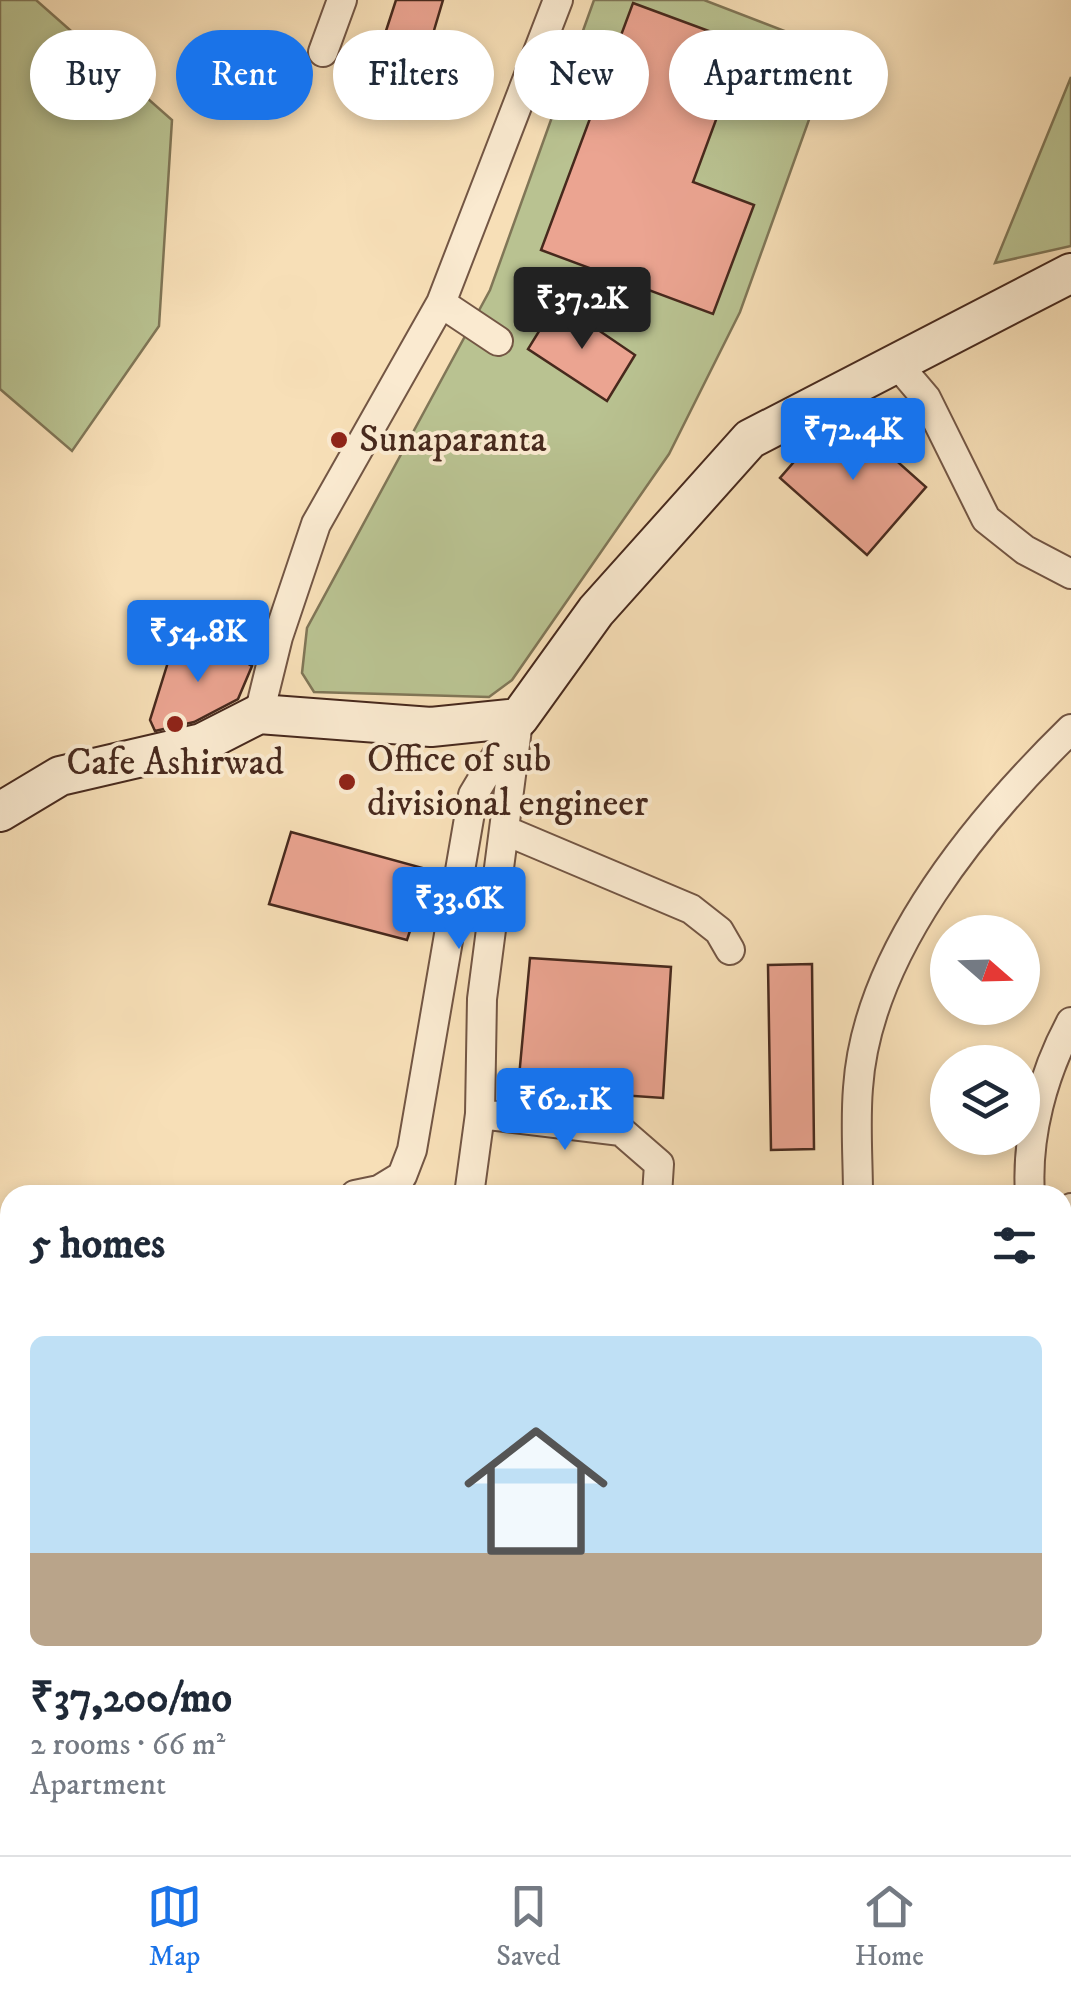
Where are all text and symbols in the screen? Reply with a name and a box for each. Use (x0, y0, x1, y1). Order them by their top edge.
chip: Buy (30, 30, 156, 120)
chip: Rent (176, 30, 313, 120)
chip: Filters (333, 30, 494, 120)
chip: New (514, 30, 649, 120)
chip: Apartment (669, 30, 888, 120)
pin: ₹37.2K (501, 267, 663, 352)
text: ₹37.2K (536, 279, 628, 319)
pin: ₹72.4K (772, 398, 934, 483)
text: ₹72.4K (803, 410, 903, 450)
place label: Sunaparanta (359, 416, 547, 464)
marker: Sunaparanta (328, 429, 350, 451)
pin: ₹54.8K (117, 600, 279, 685)
text: ₹54.8K (149, 612, 247, 652)
marker: Cafe Ashirwad (164, 713, 186, 735)
place label: Office of sub divisional engineer (367, 736, 648, 828)
place label: Cafe Ashirwad (66, 739, 284, 787)
marker: Office of sub divisional engineer (336, 771, 358, 793)
pin: ₹33.6K (378, 867, 540, 952)
text: ₹33.6K (415, 879, 503, 919)
north arrow (930, 915, 1040, 1025)
map controls (930, 915, 1040, 1155)
button: layers (930, 1045, 1040, 1155)
pin: ₹62.1K (484, 1068, 646, 1153)
text: ₹62.1K (519, 1080, 611, 1120)
icon: filters (987, 1218, 1042, 1273)
text: 5 homes (30, 1219, 165, 1271)
icon: home (446, 1401, 626, 1581)
text: ₹37,200/mo (30, 1673, 232, 1725)
text: 2 rooms · 66 m² (30, 1725, 225, 1765)
text: Apartment (30, 1765, 166, 1805)
tab: Map (147, 1879, 202, 1974)
tab: Saved (496, 1879, 561, 1974)
tab: Home (855, 1879, 924, 1974)

